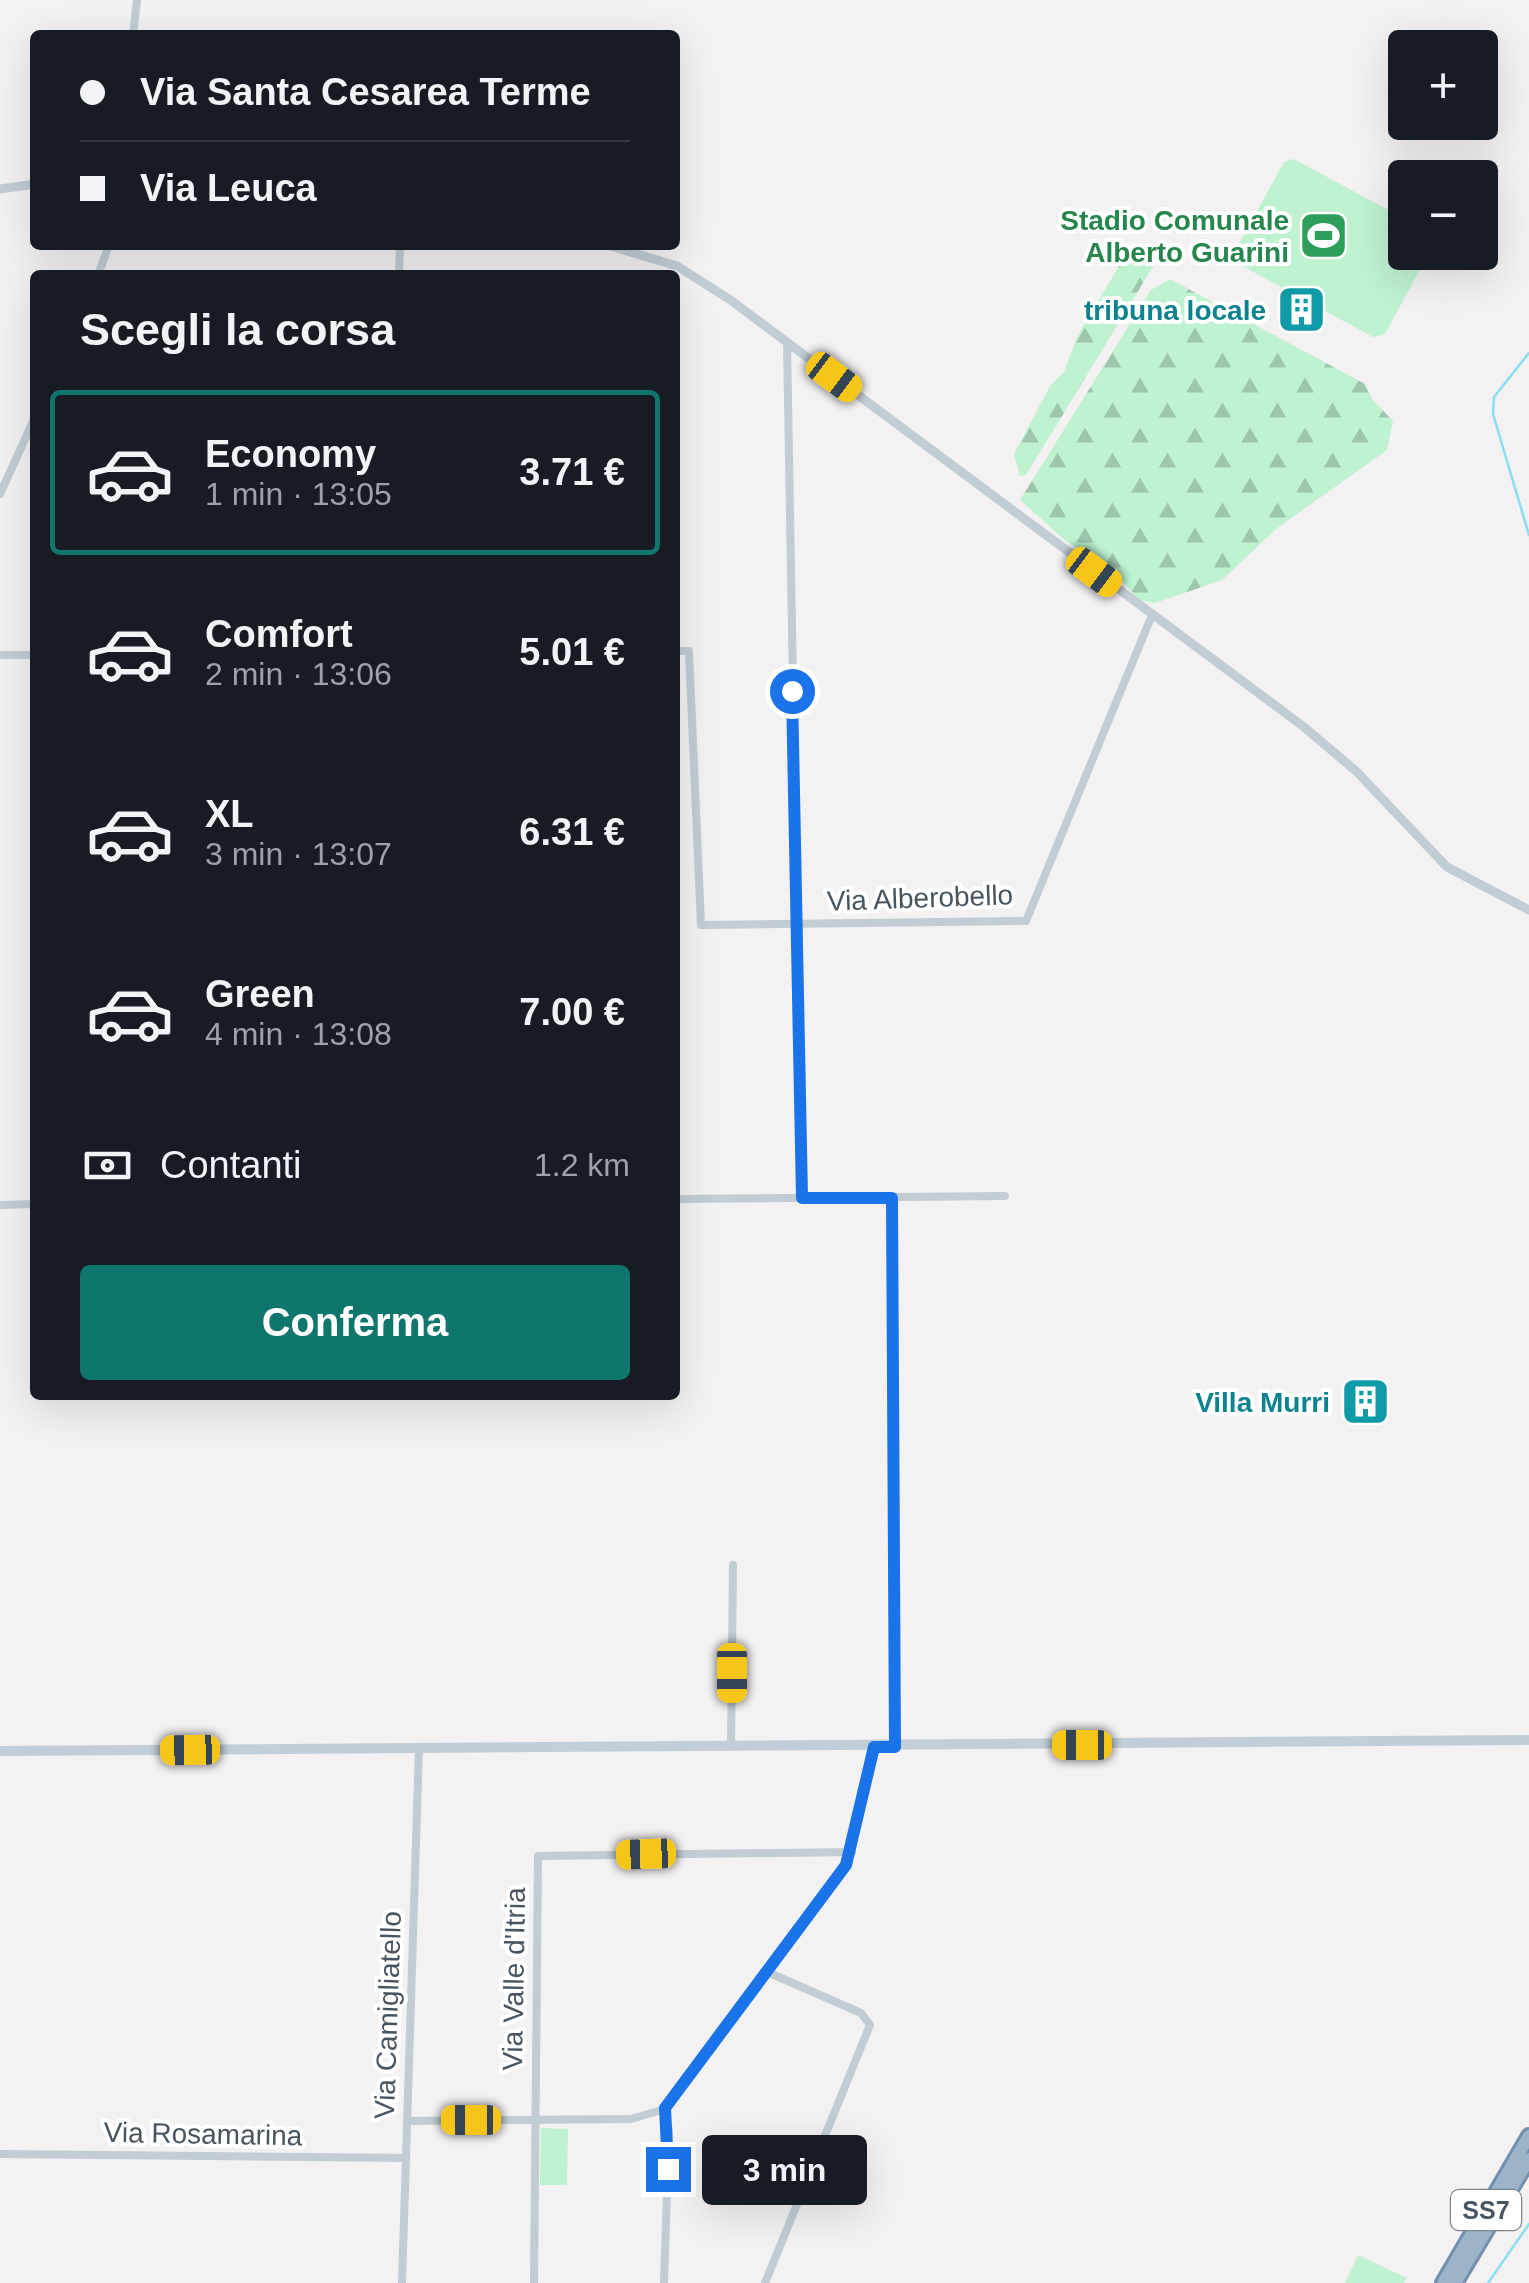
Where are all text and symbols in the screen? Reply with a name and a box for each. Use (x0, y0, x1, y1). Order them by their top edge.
map controls (1388, 30, 1498, 270)
button: + (1388, 30, 1498, 140)
text: Via Santa Cesarea Terme (140, 71, 591, 113)
button: − (1388, 160, 1498, 270)
text: Via Leuca (140, 167, 317, 209)
place label: Stadio Comunale Alberto Guarini (1060, 205, 1289, 268)
sports icon: Stadio Comunale Alberto Guarini (1298, 210, 1350, 262)
building icon: tribuna locale (1275, 284, 1327, 336)
place label: tribuna locale (1084, 295, 1266, 326)
text: Scegli la corsa (80, 304, 395, 355)
car (801, 347, 867, 407)
icon: car (85, 428, 175, 518)
text: Economy (205, 433, 376, 475)
text: 3.71 € (519, 451, 625, 493)
text: 1 min · 13:05 (205, 476, 392, 512)
car (1061, 542, 1127, 602)
icon: car (85, 608, 175, 698)
text: Comfort (205, 613, 353, 655)
text: 5.01 € (519, 631, 625, 673)
text: 2 min · 13:06 (205, 656, 392, 692)
route start (770, 669, 815, 714)
icon: car (85, 788, 175, 878)
text: XL (205, 793, 254, 835)
text: 6.31 € (519, 811, 625, 853)
text: 3 min · 13:07 (205, 836, 392, 872)
street label: Via Alberobello (826, 879, 1014, 917)
icon: car (85, 968, 175, 1058)
text: Green (205, 973, 315, 1015)
text: 7.00 € (519, 991, 625, 1033)
text: 4 min · 13:08 (205, 1016, 392, 1052)
icon: cash (80, 1138, 135, 1193)
text: Contanti (160, 1144, 302, 1186)
text: 1.2 km (534, 1147, 630, 1183)
button: Conferma (80, 1265, 630, 1380)
building icon: Villa Murri (1339, 1376, 1391, 1428)
place label: Villa Murri (1195, 1387, 1330, 1418)
car (717, 1643, 747, 1703)
car (1052, 1730, 1112, 1760)
car (160, 1734, 220, 1766)
car (615, 1838, 677, 1870)
street label: Via Valle d'Itria (497, 1887, 531, 2071)
street label: Via Camigliatello (369, 1911, 407, 2119)
car (441, 2105, 501, 2135)
street label: Via Rosamarina (103, 2117, 303, 2151)
callout: 3 min (703, 2134, 868, 2204)
route end (646, 2147, 691, 2192)
text: 3 min (743, 2152, 826, 2188)
road number: SS7 (1451, 2190, 1521, 2230)

